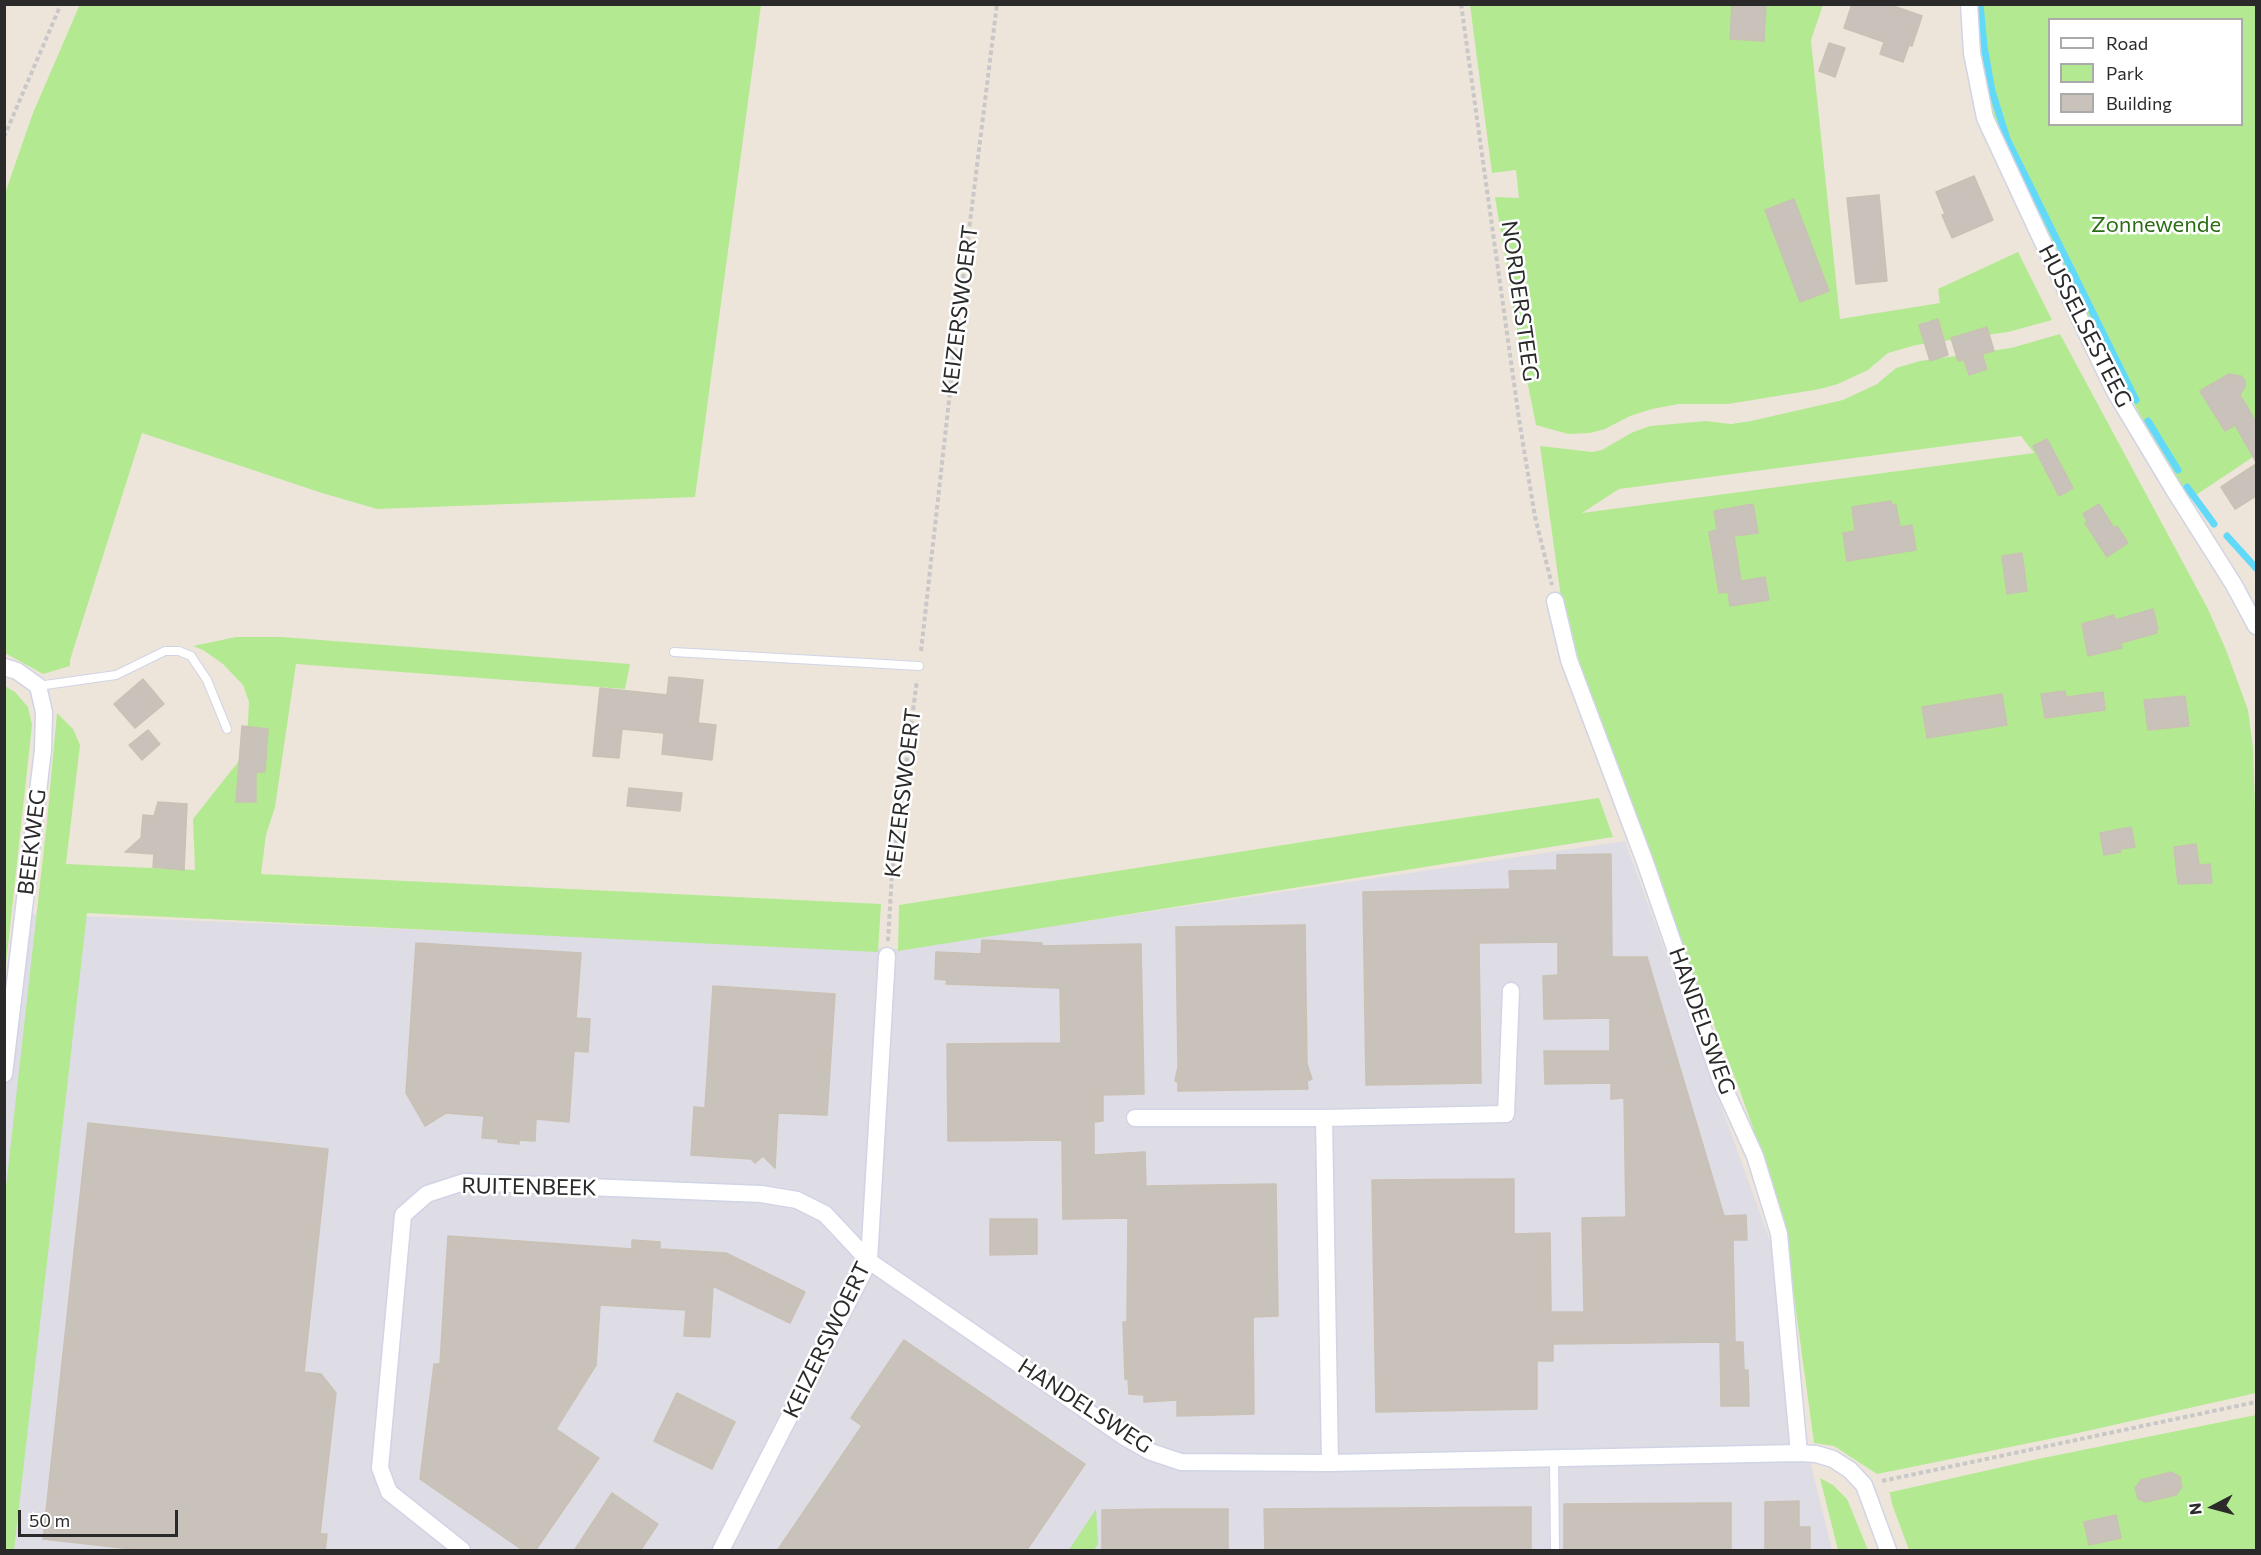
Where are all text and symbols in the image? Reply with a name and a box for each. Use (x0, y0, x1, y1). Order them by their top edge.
legend (2048, 18, 2243, 126)
text: Road (2106, 32, 2148, 54)
text: Park (2106, 62, 2144, 84)
text: Building (2106, 92, 2172, 114)
park label: Zonnewende (2091, 212, 2221, 238)
street label: NORDERSTEEG (1496, 219, 1544, 383)
street label: KEIZERSWOERT (937, 224, 983, 396)
street label: HUSSELSESTEEG (2033, 240, 2137, 412)
street label: KEIZERSWOERT (880, 707, 926, 879)
street label: BEEKWEG (12, 787, 52, 897)
street label: HANDELSWEG (1663, 944, 1741, 1098)
street label: RUITENBEEK (461, 1173, 597, 1201)
street label: KEIZERSWOERT (778, 1258, 876, 1422)
street label: HANDELSWEG (1013, 1353, 1157, 1459)
north arrow (2183, 1477, 2243, 1537)
scale bar (21, 1498, 182, 1536)
text: N (2185, 1502, 2205, 1516)
text: 50 m (29, 1509, 70, 1531)

